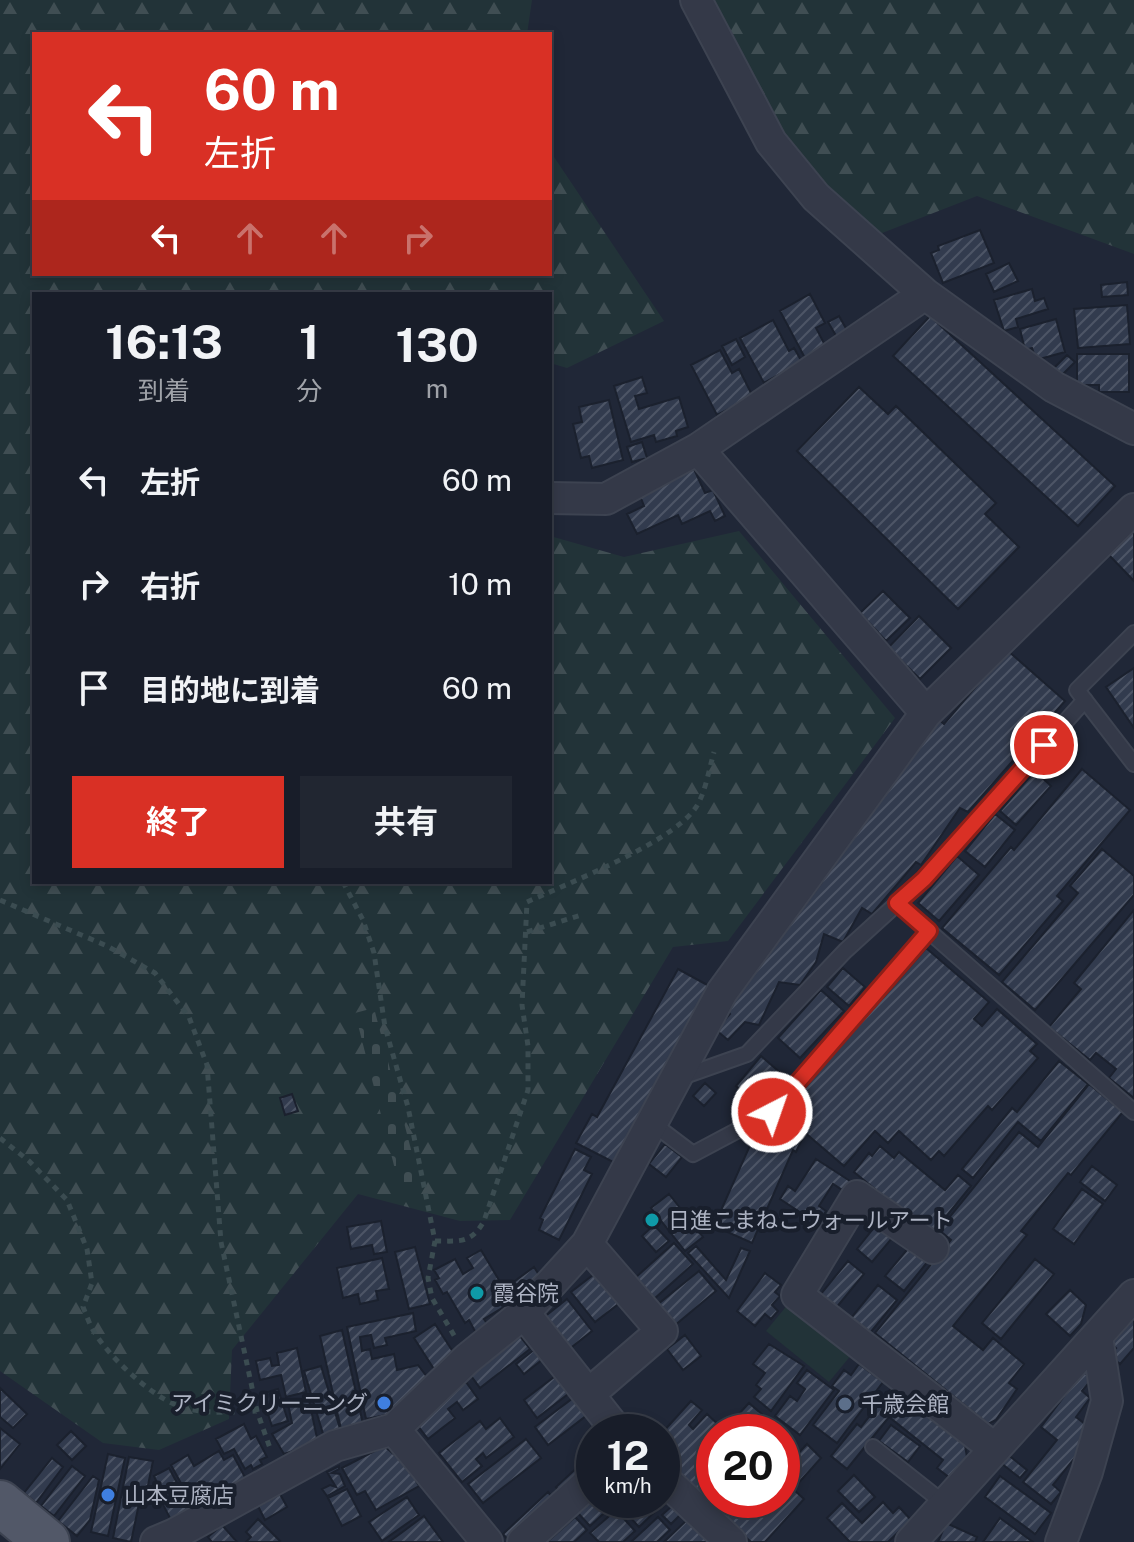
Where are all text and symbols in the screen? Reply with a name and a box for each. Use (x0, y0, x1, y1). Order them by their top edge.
text: 60 m (204, 57, 340, 123)
icon: left (72, 64, 176, 168)
text: 左折 (204, 132, 276, 174)
icon: left (144, 216, 188, 260)
icon: ahead (228, 216, 272, 260)
icon: ahead (312, 216, 356, 260)
icon: right (396, 216, 440, 260)
text: 16:13 (105, 313, 223, 370)
text: 1 (299, 313, 319, 370)
text: 130 (395, 316, 479, 373)
text: m (426, 373, 448, 404)
text: 到着 (138, 375, 190, 406)
text: 分 (296, 375, 322, 406)
icon: left (72, 458, 116, 502)
text: 60 m (442, 462, 512, 498)
text: 左折 (140, 464, 200, 500)
icon: right (72, 562, 116, 606)
text: 10 m (448, 566, 512, 602)
text: 右折 (140, 568, 200, 604)
icon: arrive (72, 666, 116, 710)
text: 60 m (442, 670, 512, 706)
text: 目的地に到着 (140, 672, 320, 708)
pin (1010, 711, 1078, 779)
icon: arrive (1022, 723, 1066, 767)
button: 終了 (72, 776, 284, 868)
button: 共有 (300, 776, 512, 868)
position arrow (730, 1070, 814, 1154)
place label: 日進こまねこウォールアート (668, 1207, 953, 1233)
marker: 日進こまねこウォールアート (643, 1211, 661, 1229)
place label: 霞谷院 (493, 1280, 559, 1306)
marker: 霞谷院 (468, 1284, 486, 1302)
place label: アイミクリーニング (171, 1390, 368, 1416)
place label: 千歳会館 (861, 1391, 949, 1417)
marker: アイミクリーニング (375, 1394, 393, 1412)
marker: 千歳会館 (836, 1395, 854, 1413)
speed limit sign: 20 (696, 1414, 800, 1518)
text: 12 (607, 1432, 649, 1479)
text: km/h (604, 1474, 652, 1498)
place label: 山本豆腐店 (124, 1482, 234, 1508)
marker: 山本豆腐店 (99, 1486, 117, 1504)

